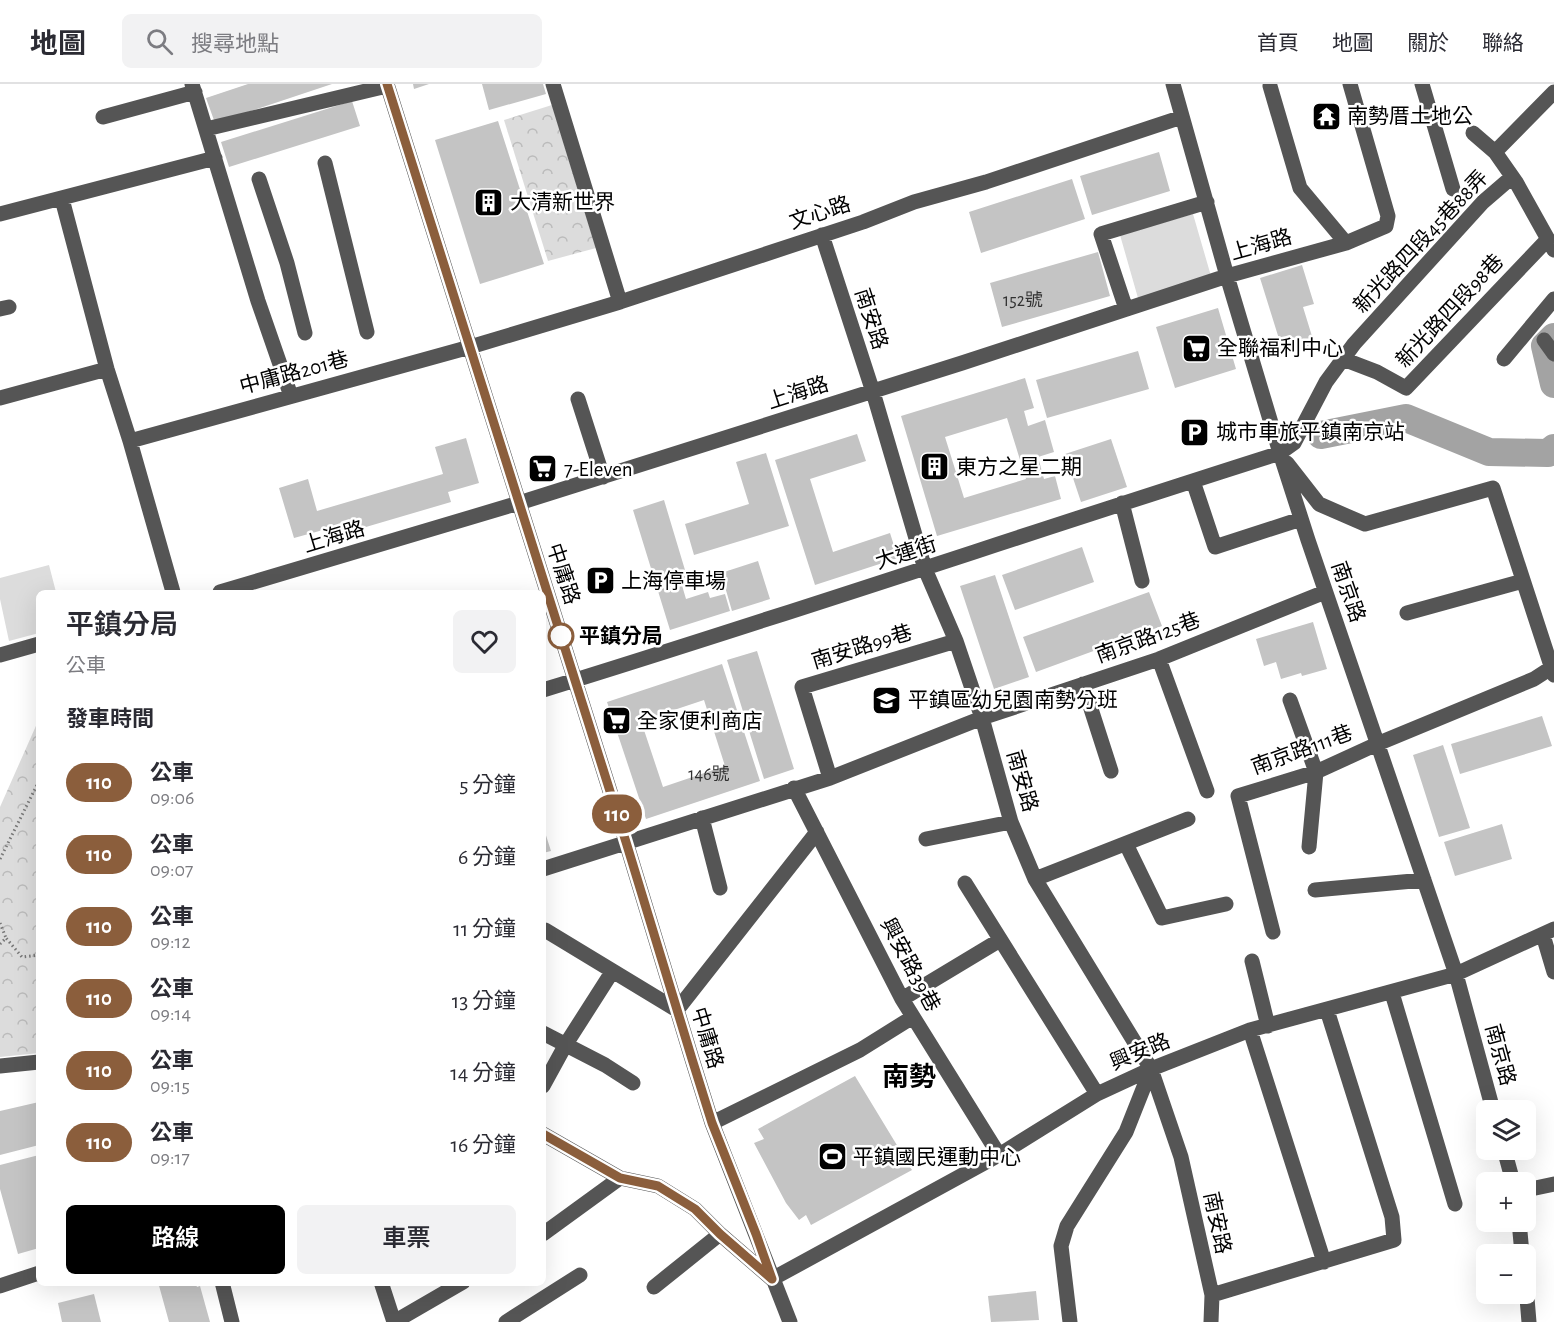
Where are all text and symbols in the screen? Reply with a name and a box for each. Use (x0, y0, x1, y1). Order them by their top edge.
search box (122, 14, 542, 68)
icon: search (143, 25, 176, 58)
text: 地圖 (30, 31, 86, 59)
text: 搜尋地點 (191, 33, 279, 55)
text: 首頁 (1257, 33, 1299, 54)
text: 地圖 (1332, 33, 1374, 54)
text: 關於 (1407, 33, 1449, 54)
text: 聯絡 (1482, 33, 1524, 54)
temple icon: 南勢厝土地公 (1310, 100, 1342, 132)
place label: 南勢厝土地公 (1347, 105, 1473, 127)
street label: 新光路四段45巷88弄 (1349, 166, 1492, 317)
building icon: 大清新世界 (473, 186, 505, 218)
place label: 大清新世界 (510, 191, 615, 213)
street label: 文心路 (786, 192, 853, 233)
street label: 上海路 (1228, 225, 1294, 264)
street label: 新光路四段98巷 (1392, 250, 1507, 371)
street label: 南安路 (851, 285, 892, 352)
house number: 152號 (1003, 290, 1043, 310)
supermarket icon: 全聯福利中心 (1180, 332, 1212, 364)
place label: 全聯福利中心 (1217, 337, 1343, 359)
street label: 中庸路201巷 (237, 347, 351, 398)
street label: 上海路 (764, 372, 831, 413)
parking icon: 城市車旅平鎮南京站 (1179, 416, 1211, 448)
place label: 城市車旅平鎮南京站 (1216, 421, 1405, 443)
building icon: 東方之星二期 (919, 451, 951, 483)
supermarket icon: 7-Eleven (527, 453, 559, 485)
place label: 東方之星二期 (956, 456, 1082, 478)
place label: 7-Eleven (564, 459, 633, 480)
street label: 上海路 (301, 517, 367, 556)
street label: 大連街 (872, 532, 939, 573)
street label: 中庸路 (543, 540, 584, 607)
street label: 南京路 (1328, 558, 1369, 625)
parking icon: 上海停車場 (584, 565, 616, 597)
place label: 上海停車場 (621, 570, 726, 592)
street label: 南京路125巷 (1093, 608, 1203, 667)
button: heart (453, 610, 516, 673)
text: 平鎮分局 (66, 612, 178, 640)
street label: 南安路99巷 (809, 621, 915, 672)
marker: 平鎮分局 (548, 623, 574, 649)
place label: 平鎮分局 (579, 625, 663, 647)
text: 公車 (66, 656, 106, 676)
school or university icon: 平鎮區幼兒園南勢分班 (871, 684, 903, 716)
place label: 平鎮區幼兒園南勢分班 (908, 689, 1118, 711)
supermarket icon: 全家便利商店 (600, 705, 632, 737)
text: 發車時間 (66, 708, 154, 730)
place label: 全家便利商店 (637, 710, 763, 732)
street label: 南京路111巷 (1248, 721, 1355, 778)
street label: 南安路 (1003, 748, 1042, 814)
text: 公車 (150, 762, 194, 784)
house number: 146號 (688, 764, 730, 784)
text: 110 (86, 772, 112, 793)
text: 5 分鐘 (459, 774, 516, 796)
text: 09:06 (150, 788, 195, 808)
line badge: 110 (582, 794, 652, 834)
text: 110 (604, 804, 630, 825)
text: 公車 (150, 834, 194, 856)
text: 110 (86, 844, 112, 865)
text: 6 分鐘 (458, 846, 516, 868)
text: 09:07 (150, 860, 193, 880)
text: 公車 (150, 906, 194, 928)
street label: 興安路39巷 (877, 914, 944, 1015)
text: 110 (86, 916, 112, 937)
text: 11 分鐘 (453, 918, 516, 940)
text: 09:12 (150, 932, 191, 952)
text: 公車 (150, 978, 194, 1000)
text: 110 (86, 988, 112, 1009)
text: 13 分鐘 (452, 990, 516, 1012)
text: 09:14 (150, 1004, 191, 1024)
street label: 中庸路 (688, 1005, 727, 1071)
street label: 南京路 (1482, 1022, 1519, 1088)
street label: 興安路 (1107, 1029, 1173, 1074)
text: 公車 (150, 1050, 194, 1072)
text: 110 (86, 1060, 112, 1081)
text: 14 分鐘 (450, 1062, 516, 1084)
district label: 南勢 (882, 1062, 936, 1091)
text: 09:15 (150, 1076, 190, 1096)
map controls (1476, 1100, 1536, 1304)
button: layers (1476, 1100, 1536, 1160)
text: 公車 (150, 1122, 194, 1144)
text: 110 (86, 1132, 112, 1153)
text: 16 分鐘 (450, 1134, 516, 1156)
sports icon: 平鎮國民運動中心 (816, 1141, 848, 1173)
place label: 平鎮國民運動中心 (853, 1146, 1021, 1168)
text: 09:17 (150, 1148, 190, 1168)
button: + (1476, 1172, 1536, 1232)
street label: 南安路 (1200, 1190, 1235, 1256)
button: 路線 (66, 1205, 285, 1274)
button: 車票 (297, 1205, 516, 1274)
button: − (1476, 1244, 1536, 1304)

